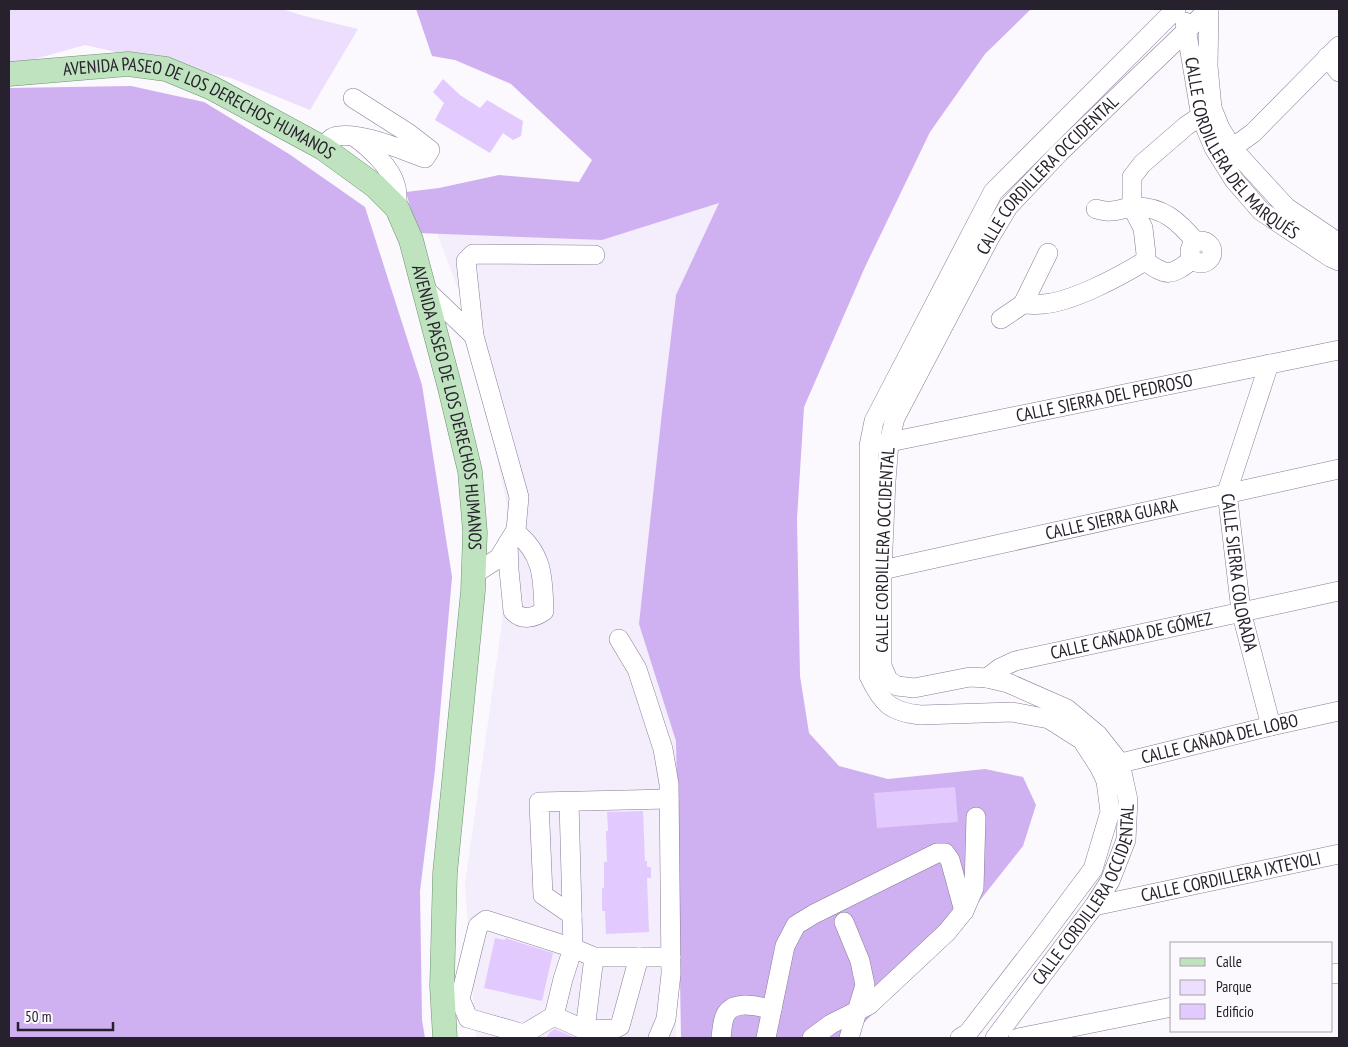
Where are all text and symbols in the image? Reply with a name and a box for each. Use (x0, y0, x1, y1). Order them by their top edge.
street label: AVENIDA PASEO DE LOS DERECHOS HUMANOS (62, 52, 340, 164)
street label: CALLE CORDILLERA DEL MARQUÉS (1180, 55, 1304, 244)
street label: CALLE CORDILLERA OCCIDENTAL (971, 90, 1123, 258)
street label: AVENIDA PASEO DE LOS DERECHOS HUMANOS (407, 262, 487, 551)
street label: CALLE SIERRA DEL PEDROSO (1014, 368, 1195, 427)
street label: CALLE CORDILLERA OCCIDENTAL (870, 446, 900, 653)
street label: CALLE SIERRA COLORADA (1216, 492, 1263, 654)
street label: CALLE SIERRA GUARA (1043, 493, 1180, 545)
street label: CALLE CAÑADA DE GÓMEZ (1048, 607, 1214, 664)
street label: CALLE CAÑADA DEL LOBO (1139, 708, 1300, 769)
street label: CALLE CORDILLERA OCCIDENTAL (1027, 803, 1139, 989)
street label: CALLE CORDILLERA IXTEYOLI (1139, 846, 1323, 907)
legend (1170, 942, 1333, 1032)
text: Calle (1216, 952, 1242, 971)
text: Parque (1216, 977, 1252, 996)
scale bar (18, 1000, 112, 1032)
text: Edificio (1216, 1002, 1254, 1021)
text: 50 m (25, 1007, 51, 1026)

